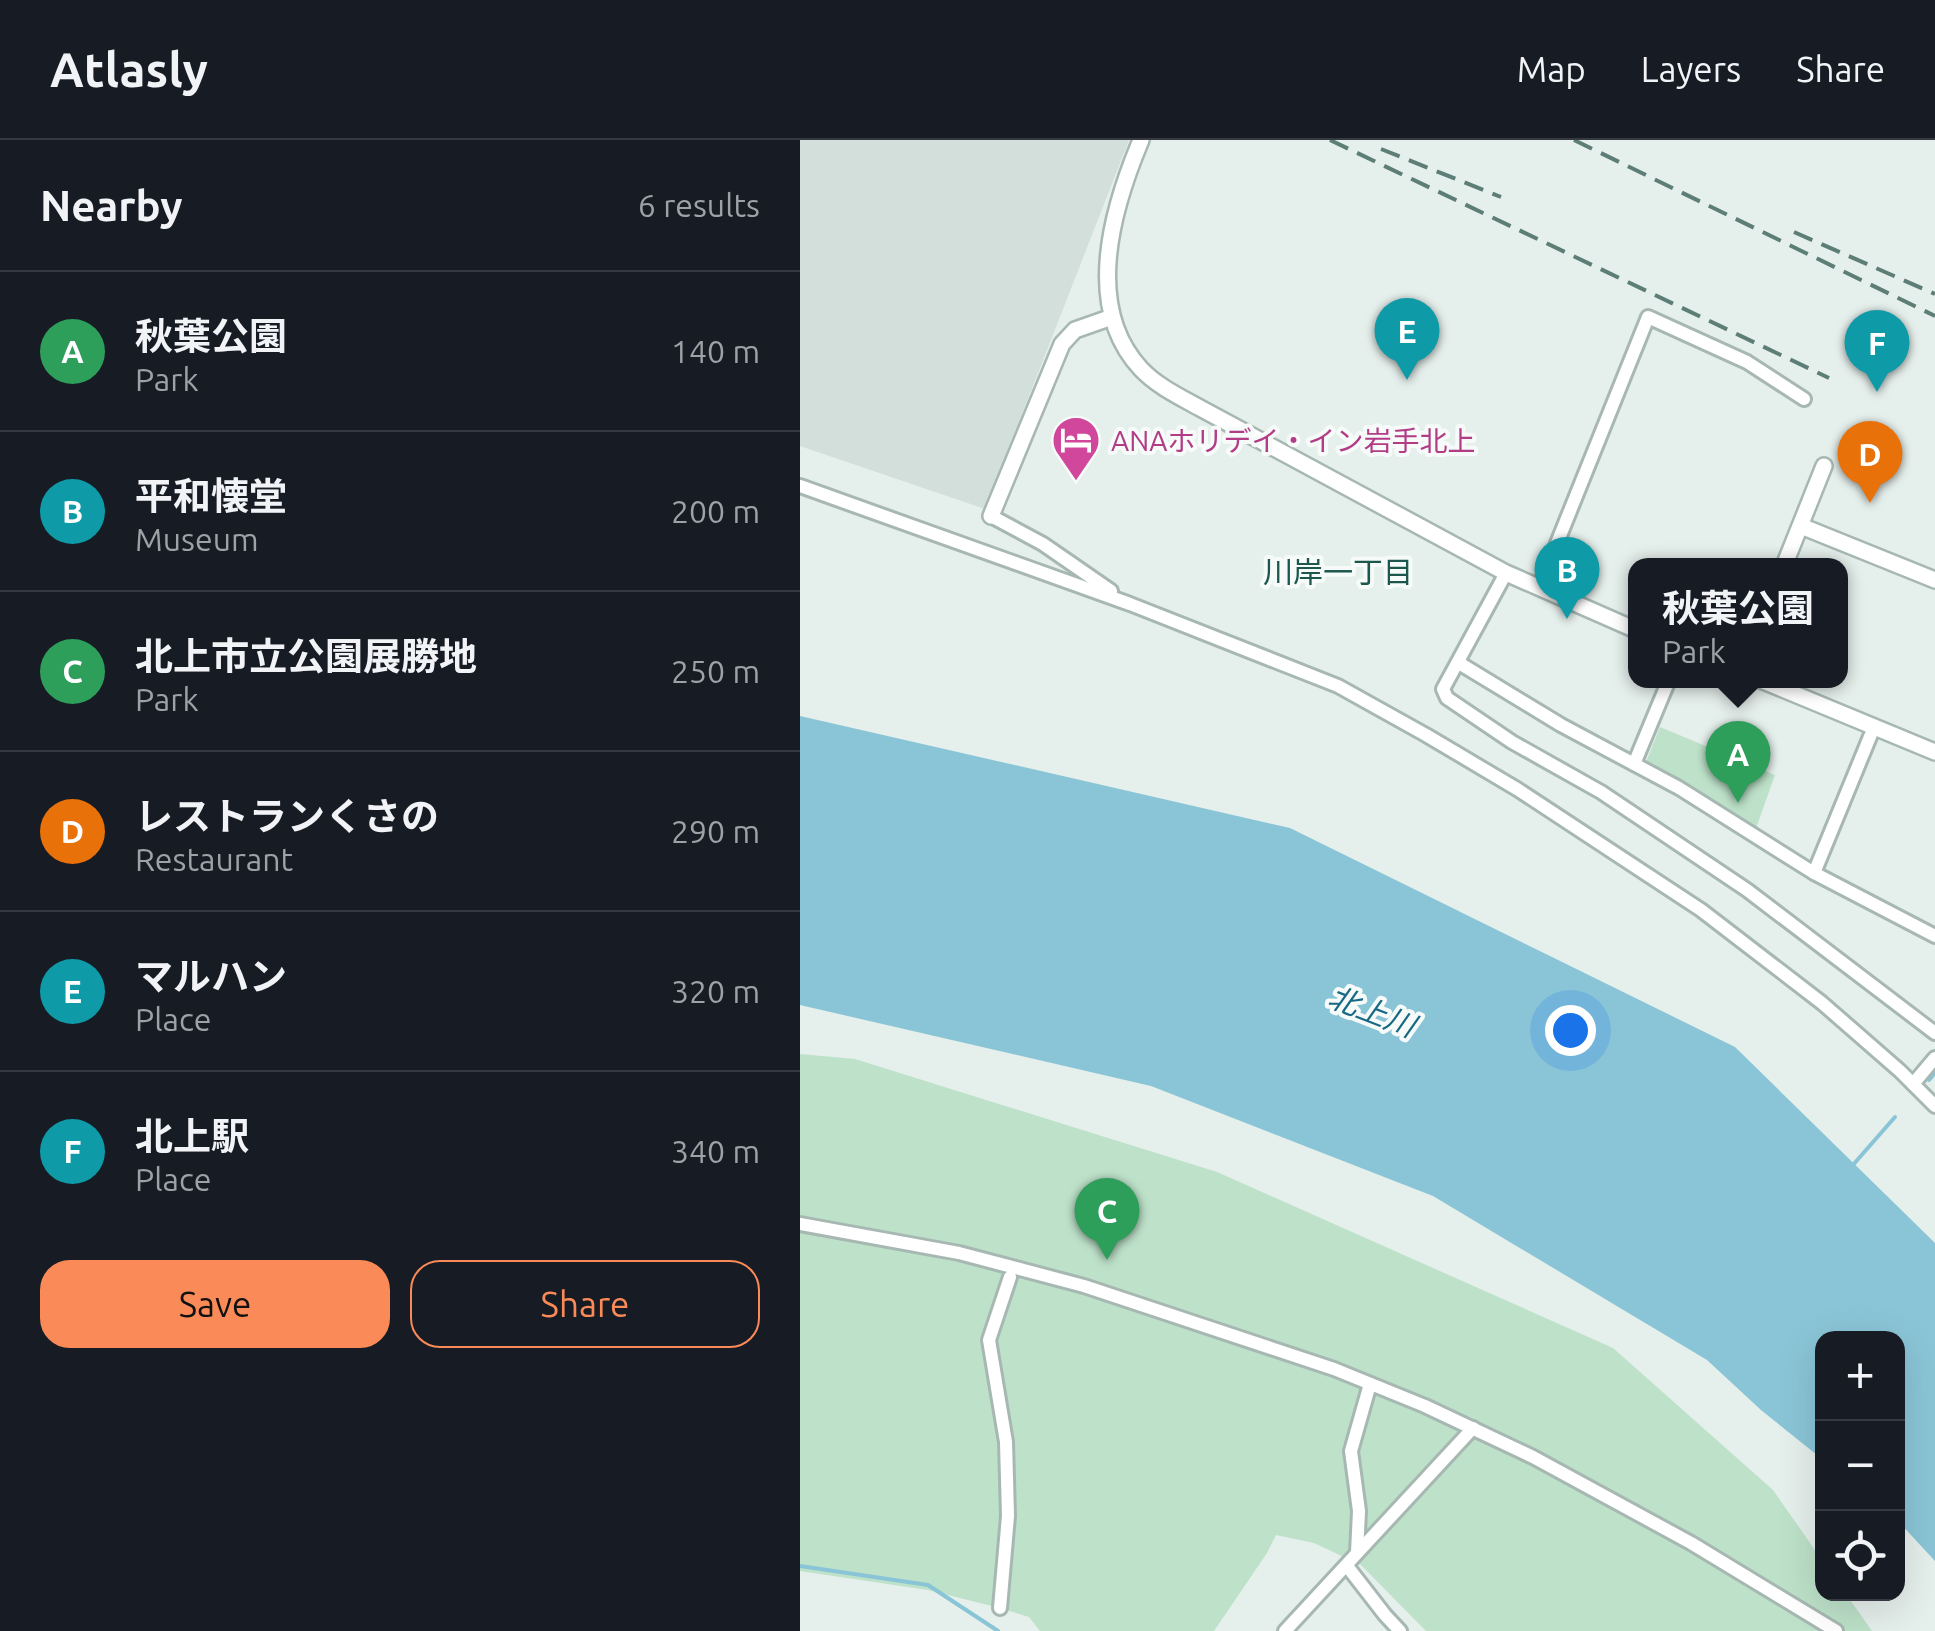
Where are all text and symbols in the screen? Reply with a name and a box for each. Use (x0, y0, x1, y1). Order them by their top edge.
text: Atlasly (50, 42, 208, 96)
text: Map (1517, 49, 1586, 89)
text: Layers (1641, 49, 1741, 89)
text: Share (1796, 49, 1885, 89)
text: Nearby (40, 182, 183, 229)
text: 6 results (638, 187, 760, 223)
pin: E (1374, 298, 1440, 380)
pin: F (1844, 310, 1910, 392)
text: 秋葉公園 (135, 315, 287, 357)
text: A (61, 333, 84, 369)
text: 140 m (671, 333, 760, 369)
text: Park (135, 361, 199, 397)
hotel icon: ANAホリデイ・イン岩手北上 (1050, 414, 1102, 482)
pin: D (1838, 420, 1902, 503)
place label: ANAホリデイ・イン岩手北上 (1111, 425, 1475, 456)
text: 平和懐堂 (135, 475, 287, 517)
text: B (62, 493, 83, 529)
text: 200 m (671, 493, 760, 529)
text: Museum (135, 521, 259, 557)
pin: B (1534, 536, 1600, 619)
district label: 川岸一丁目 (1263, 555, 1413, 589)
popup (1628, 558, 1848, 688)
text: 秋葉公園 (1662, 587, 1814, 629)
text: Park (1662, 633, 1726, 669)
text: 北上市立公園展勝地 (135, 635, 477, 677)
text: C (62, 653, 83, 689)
text: 250 m (671, 653, 760, 689)
text: Park (135, 681, 199, 717)
pin: A (1706, 720, 1770, 803)
text: レストランくさの (135, 795, 439, 837)
text: D (61, 813, 84, 849)
text: 290 m (671, 813, 760, 849)
text: Restaurant (135, 841, 293, 877)
text: マルハン (135, 955, 287, 997)
text: E (63, 973, 82, 1009)
text: 320 m (671, 973, 760, 1009)
water label: 北上川 (1324, 979, 1423, 1044)
text: Place (135, 1001, 211, 1037)
your location (1545, 1005, 1596, 1056)
text: 北上駅 (135, 1115, 249, 1157)
text: F (64, 1133, 81, 1169)
text: 340 m (671, 1133, 760, 1169)
text: Place (135, 1161, 211, 1197)
pin: C (1074, 1178, 1140, 1260)
button: Save (40, 1260, 390, 1348)
button: Share (410, 1260, 760, 1348)
map controls (1815, 1331, 1905, 1601)
button: + (1815, 1331, 1905, 1421)
button: − (1815, 1421, 1905, 1511)
button: locate (1815, 1511, 1905, 1601)

